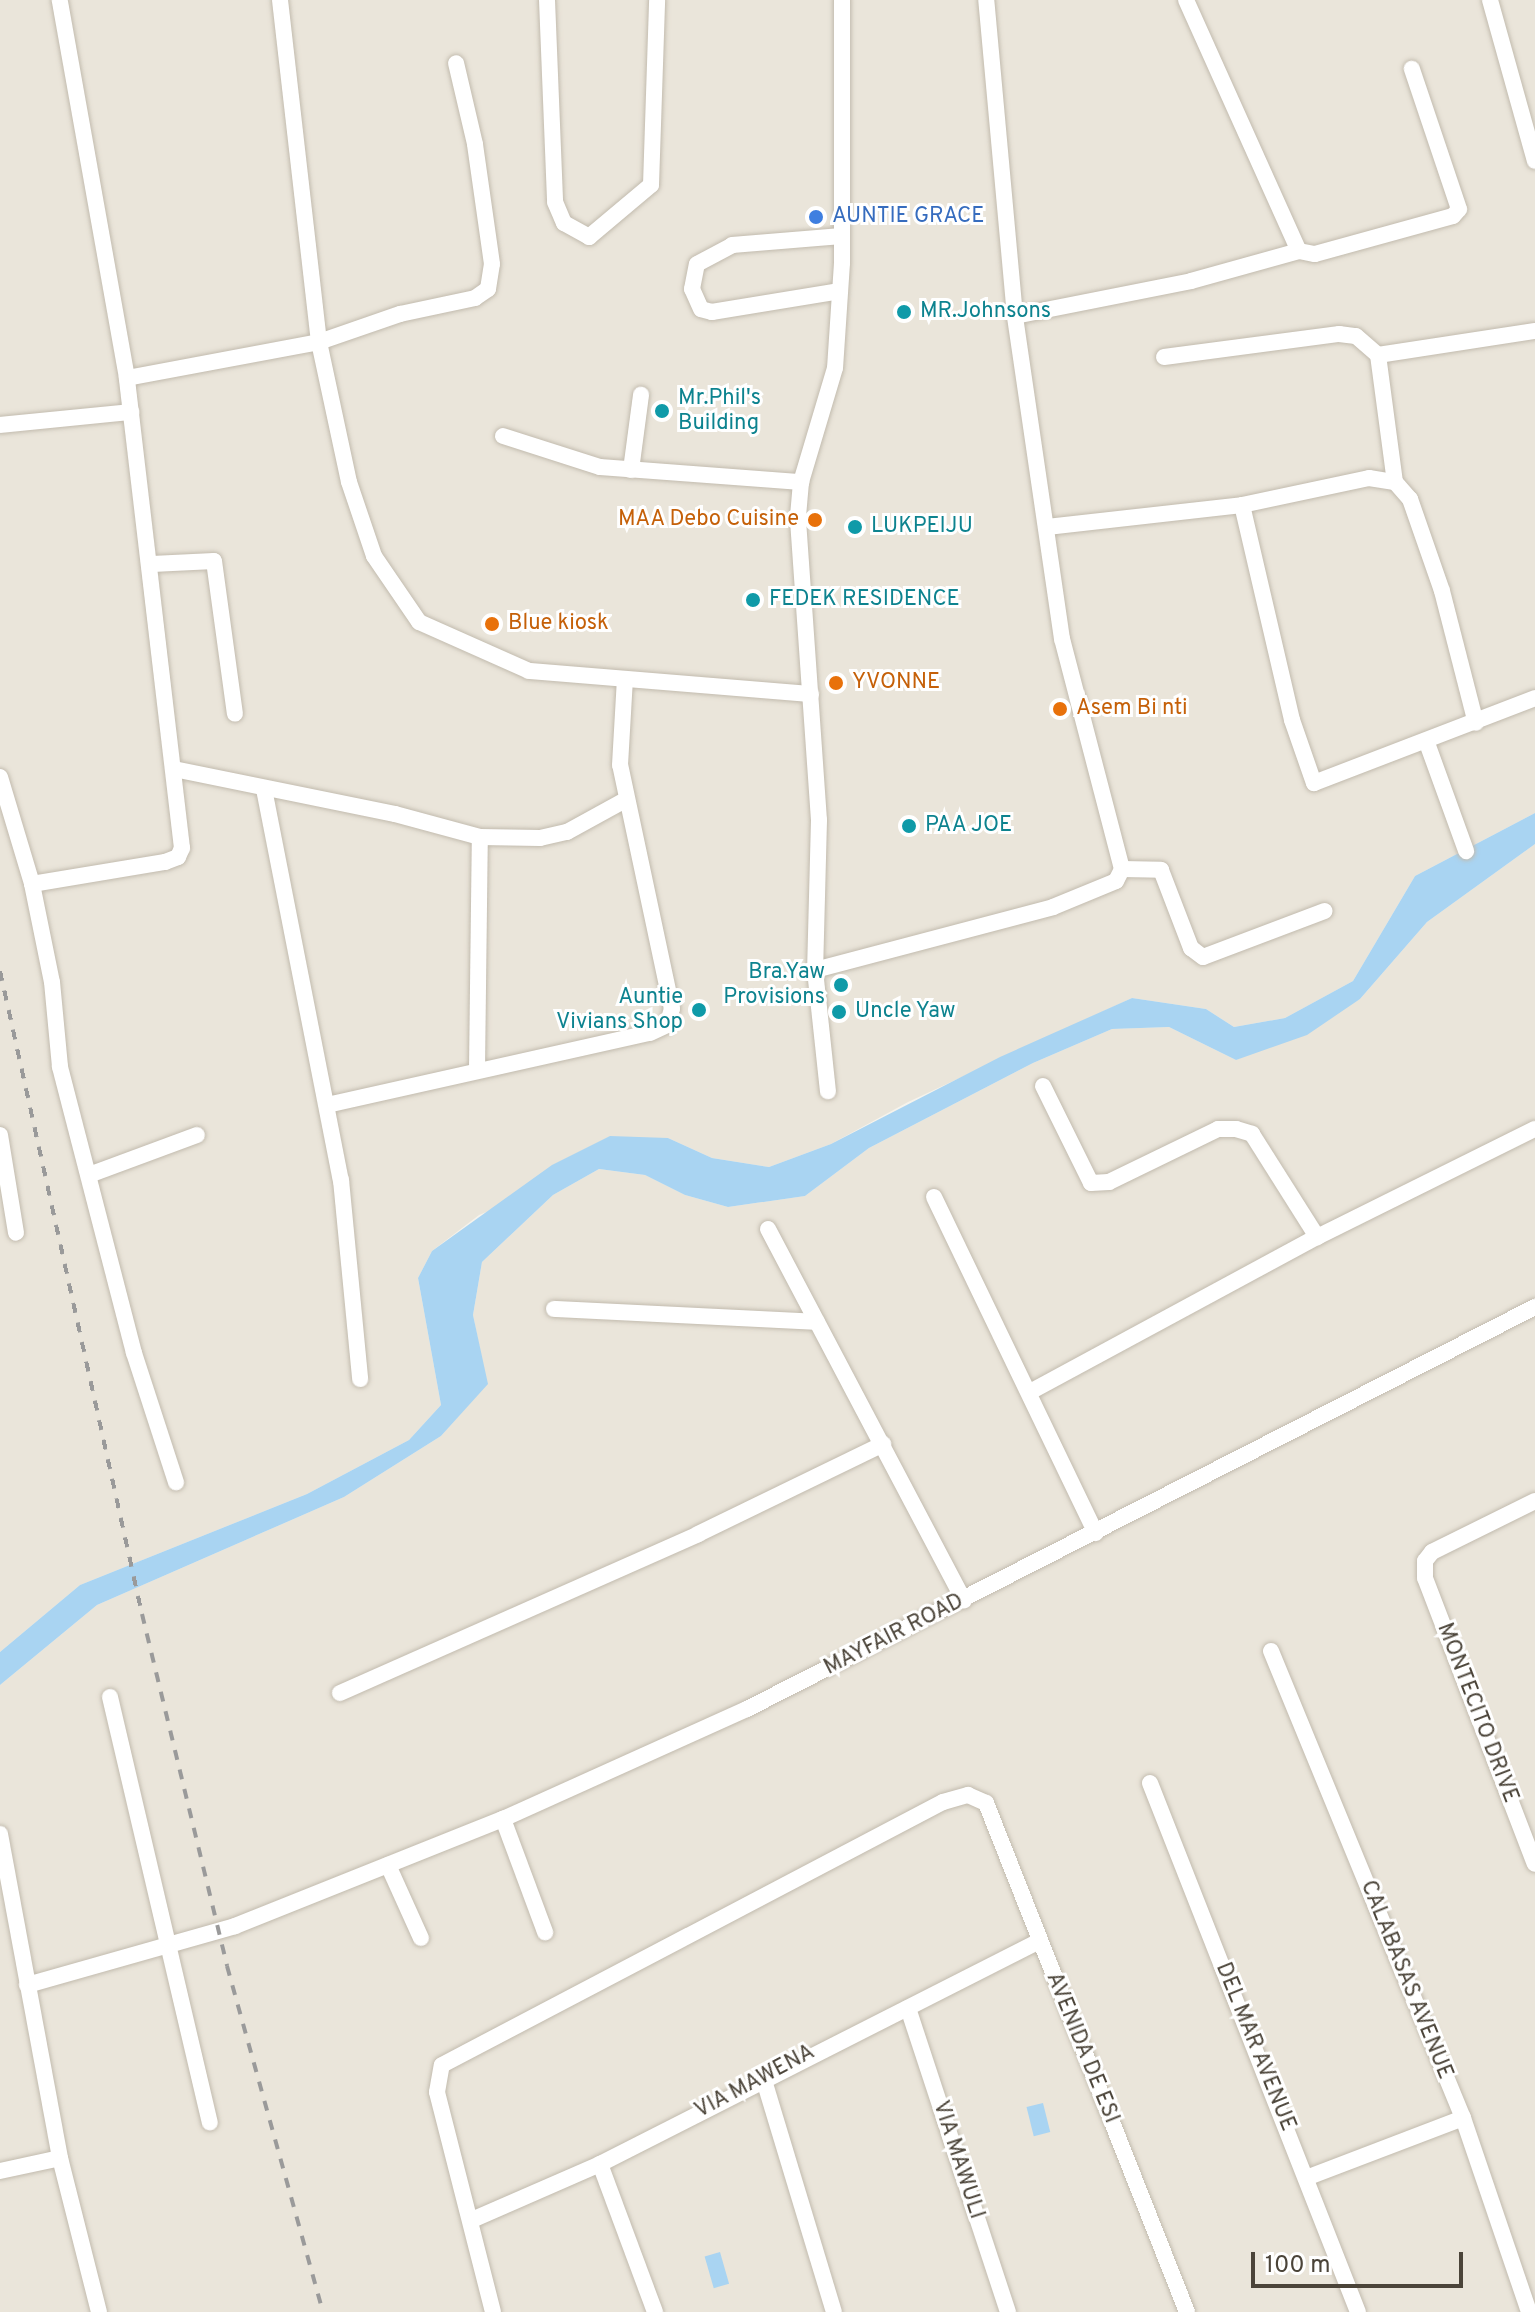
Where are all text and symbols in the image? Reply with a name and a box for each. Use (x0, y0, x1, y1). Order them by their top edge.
place label: AUNTIE GRACE (832, 204, 984, 230)
marker: AUNTIE GRACE (807, 208, 825, 226)
place label: MR.Johnsons (920, 299, 1051, 325)
marker: MR.Johnsons (895, 303, 913, 321)
place label: Mr.Phil's Building (678, 385, 761, 436)
marker: Mr.Phil's Building (653, 402, 671, 420)
place label: MAA Debo Cuisine (617, 507, 799, 533)
marker: MAA Debo Cuisine (806, 511, 824, 529)
place label: LUKPEIJU (871, 514, 973, 540)
marker: LUKPEIJU (846, 518, 864, 536)
place label: FEDEK RESIDENCE (769, 587, 960, 613)
marker: FEDEK RESIDENCE (744, 591, 762, 609)
place label: Blue kiosk (508, 611, 609, 637)
marker: Blue kiosk (483, 615, 501, 633)
place label: YVONNE (852, 670, 940, 696)
marker: YVONNE (827, 674, 845, 692)
place label: Asem Bi nti (1076, 696, 1187, 722)
marker: Asem Bi nti (1051, 700, 1069, 718)
place label: PAA JOE (925, 813, 1013, 839)
marker: PAA JOE (900, 817, 918, 835)
place label: Bra.Yaw Provisions (723, 959, 825, 1010)
marker: Bra.Yaw Provisions (832, 976, 850, 994)
place label: Auntie Vivians Shop (556, 984, 683, 1036)
place label: Uncle Yaw (855, 999, 956, 1025)
marker: Auntie Vivians Shop (690, 1001, 708, 1019)
marker: Uncle Yaw (830, 1003, 848, 1021)
street label: MAYFAIR ROAD (820, 1589, 968, 1681)
street label: MONTECITO DRIVE (1431, 1619, 1523, 1807)
street label: CALABASAS AVENUE (1354, 1876, 1458, 2084)
street label: DEL MAR AVENUE (1209, 1958, 1301, 2136)
street label: AVENIDA DE ESI (1040, 1968, 1124, 2128)
street label: VIA MAWENA (690, 2039, 820, 2125)
street label: VIA MAWULI (926, 2097, 990, 2223)
scale bar (1255, 2236, 1467, 2286)
text: 100 m (1265, 2251, 1331, 2281)

